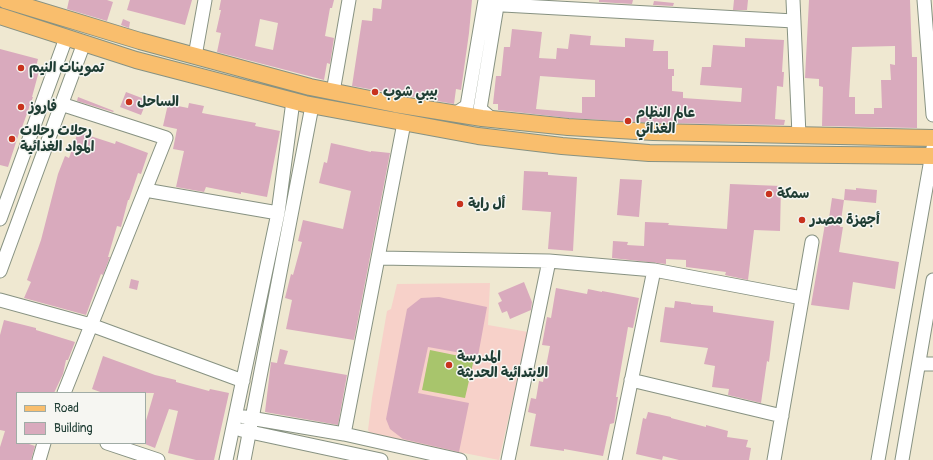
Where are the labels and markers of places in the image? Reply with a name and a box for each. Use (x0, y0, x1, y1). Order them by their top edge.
place label: تموينات النيم (29, 60, 104, 76)
marker: تموينات النيم (16, 63, 26, 73)
place label: بيبي شوب (383, 84, 438, 100)
marker: بيبي شوب (370, 87, 380, 97)
place label: الساحل (137, 94, 179, 110)
marker: الساحل (124, 97, 134, 107)
place label: فاروز (29, 99, 57, 115)
marker: فاروز (16, 102, 26, 112)
place label: عالم النظام الغذائي (636, 105, 695, 138)
marker: عالم النظام الغذائي (623, 116, 633, 126)
place label: رحلات رحلات المواد الغذائية (20, 123, 94, 156)
marker: رحلات رحلات المواد الغذائية (7, 134, 17, 144)
place label: سمكة (777, 186, 809, 202)
marker: سمكة (764, 189, 774, 199)
place label: أل راية (468, 196, 505, 212)
marker: أل راية (455, 199, 465, 209)
place label: أجهزة مصدر (810, 212, 880, 228)
marker: أجهزة مصدر (797, 215, 807, 225)
place label: المدرسة الابتدائية الحديثة (457, 349, 548, 382)
marker: المدرسة الابتدائية الحديثة (444, 360, 454, 370)

